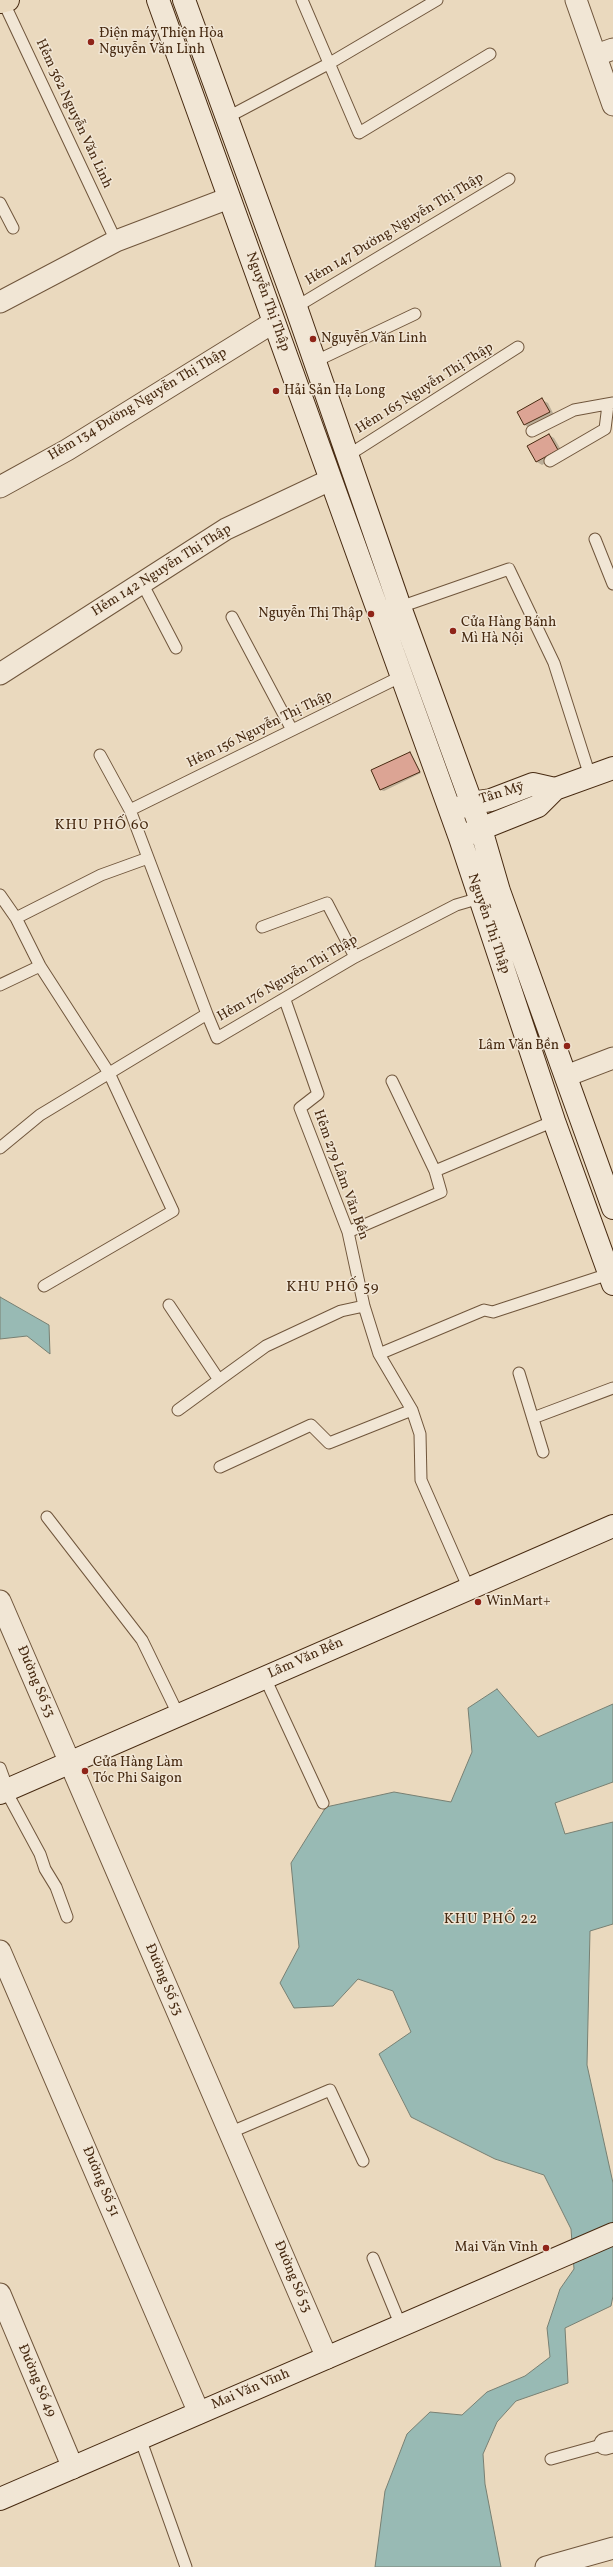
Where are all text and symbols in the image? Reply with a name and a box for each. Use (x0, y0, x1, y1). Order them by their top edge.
place label: Điện máy Thiên Hòa Nguyễn Văn Linh (99, 26, 224, 58)
street label: Hẻm 362 Nguyễn Văn Linh (31, 37, 115, 191)
marker: Điện máy Thiên Hòa Nguyễn Văn Linh (86, 37, 96, 47)
street label: Hẻm 147 Đường Nguyễn Thị Thập (303, 170, 487, 290)
street label: Nguyễn Thị Thập (241, 250, 293, 354)
place label: Nguyễn Văn Linh (321, 331, 427, 347)
marker: Nguyễn Văn Linh (308, 334, 318, 344)
street label: Hẻm 165 Nguyễn Thị Thập (353, 340, 497, 438)
street label: Hẻm 134 Đường Nguyễn Thị Thập (46, 345, 230, 465)
place label: Hải Sản Hạ Long (284, 383, 385, 399)
marker: Hải Sản Hạ Long (271, 386, 281, 396)
street label: Hẻm 142 Nguyễn Thị Thập (89, 521, 235, 621)
place label: Nguyễn Thị Thập (258, 606, 363, 622)
marker: Nguyễn Thị Thập (366, 609, 376, 619)
place label: Cửa Hàng Bánh Mì Hà Nội (461, 615, 556, 648)
marker: Cửa Hàng Bánh Mì Hà Nội (448, 626, 458, 636)
street label: Hẻm 156 Nguyễn Thị Thập (185, 688, 335, 772)
street label: Tân Mỹ (478, 779, 526, 809)
district label: KHU PHỐ 60 (54, 817, 150, 835)
street label: Nguyễn Thị Thập (463, 872, 513, 976)
street label: Hẻm 176 Nguyễn Thị Thập (215, 932, 361, 1026)
place label: Lâm Văn Bền (478, 1038, 559, 1054)
marker: Lâm Văn Bền (562, 1041, 572, 1051)
street label: Hẻm 279 Lâm Văn Bền (309, 1108, 371, 1242)
district label: KHU PHỐ 59 (286, 1279, 380, 1297)
place label: WinMart+ (486, 1594, 551, 1610)
marker: WinMart+ (473, 1597, 483, 1607)
street label: Lâm Văn Bền (266, 1635, 346, 1683)
street label: Đường Số 53 (12, 1644, 58, 1720)
place label: Cửa Hàng Làm Tóc Phi Saigon (93, 1755, 183, 1788)
marker: Cửa Hàng Làm Tóc Phi Saigon (80, 1766, 90, 1776)
district label: KHU PHỐ 22 (444, 1911, 538, 1929)
street label: Đường Số 53 (140, 1942, 186, 2018)
street label: Đường Số 51 (78, 2144, 122, 2220)
street label: Đường Số 53 (269, 2239, 315, 2315)
place label: Mai Văn Vĩnh (454, 2240, 538, 2256)
marker: Mai Văn Vĩnh (541, 2243, 551, 2253)
street label: Đường Số 49 (13, 2342, 59, 2420)
street label: Mai Văn Vĩnh (209, 2366, 293, 2414)

